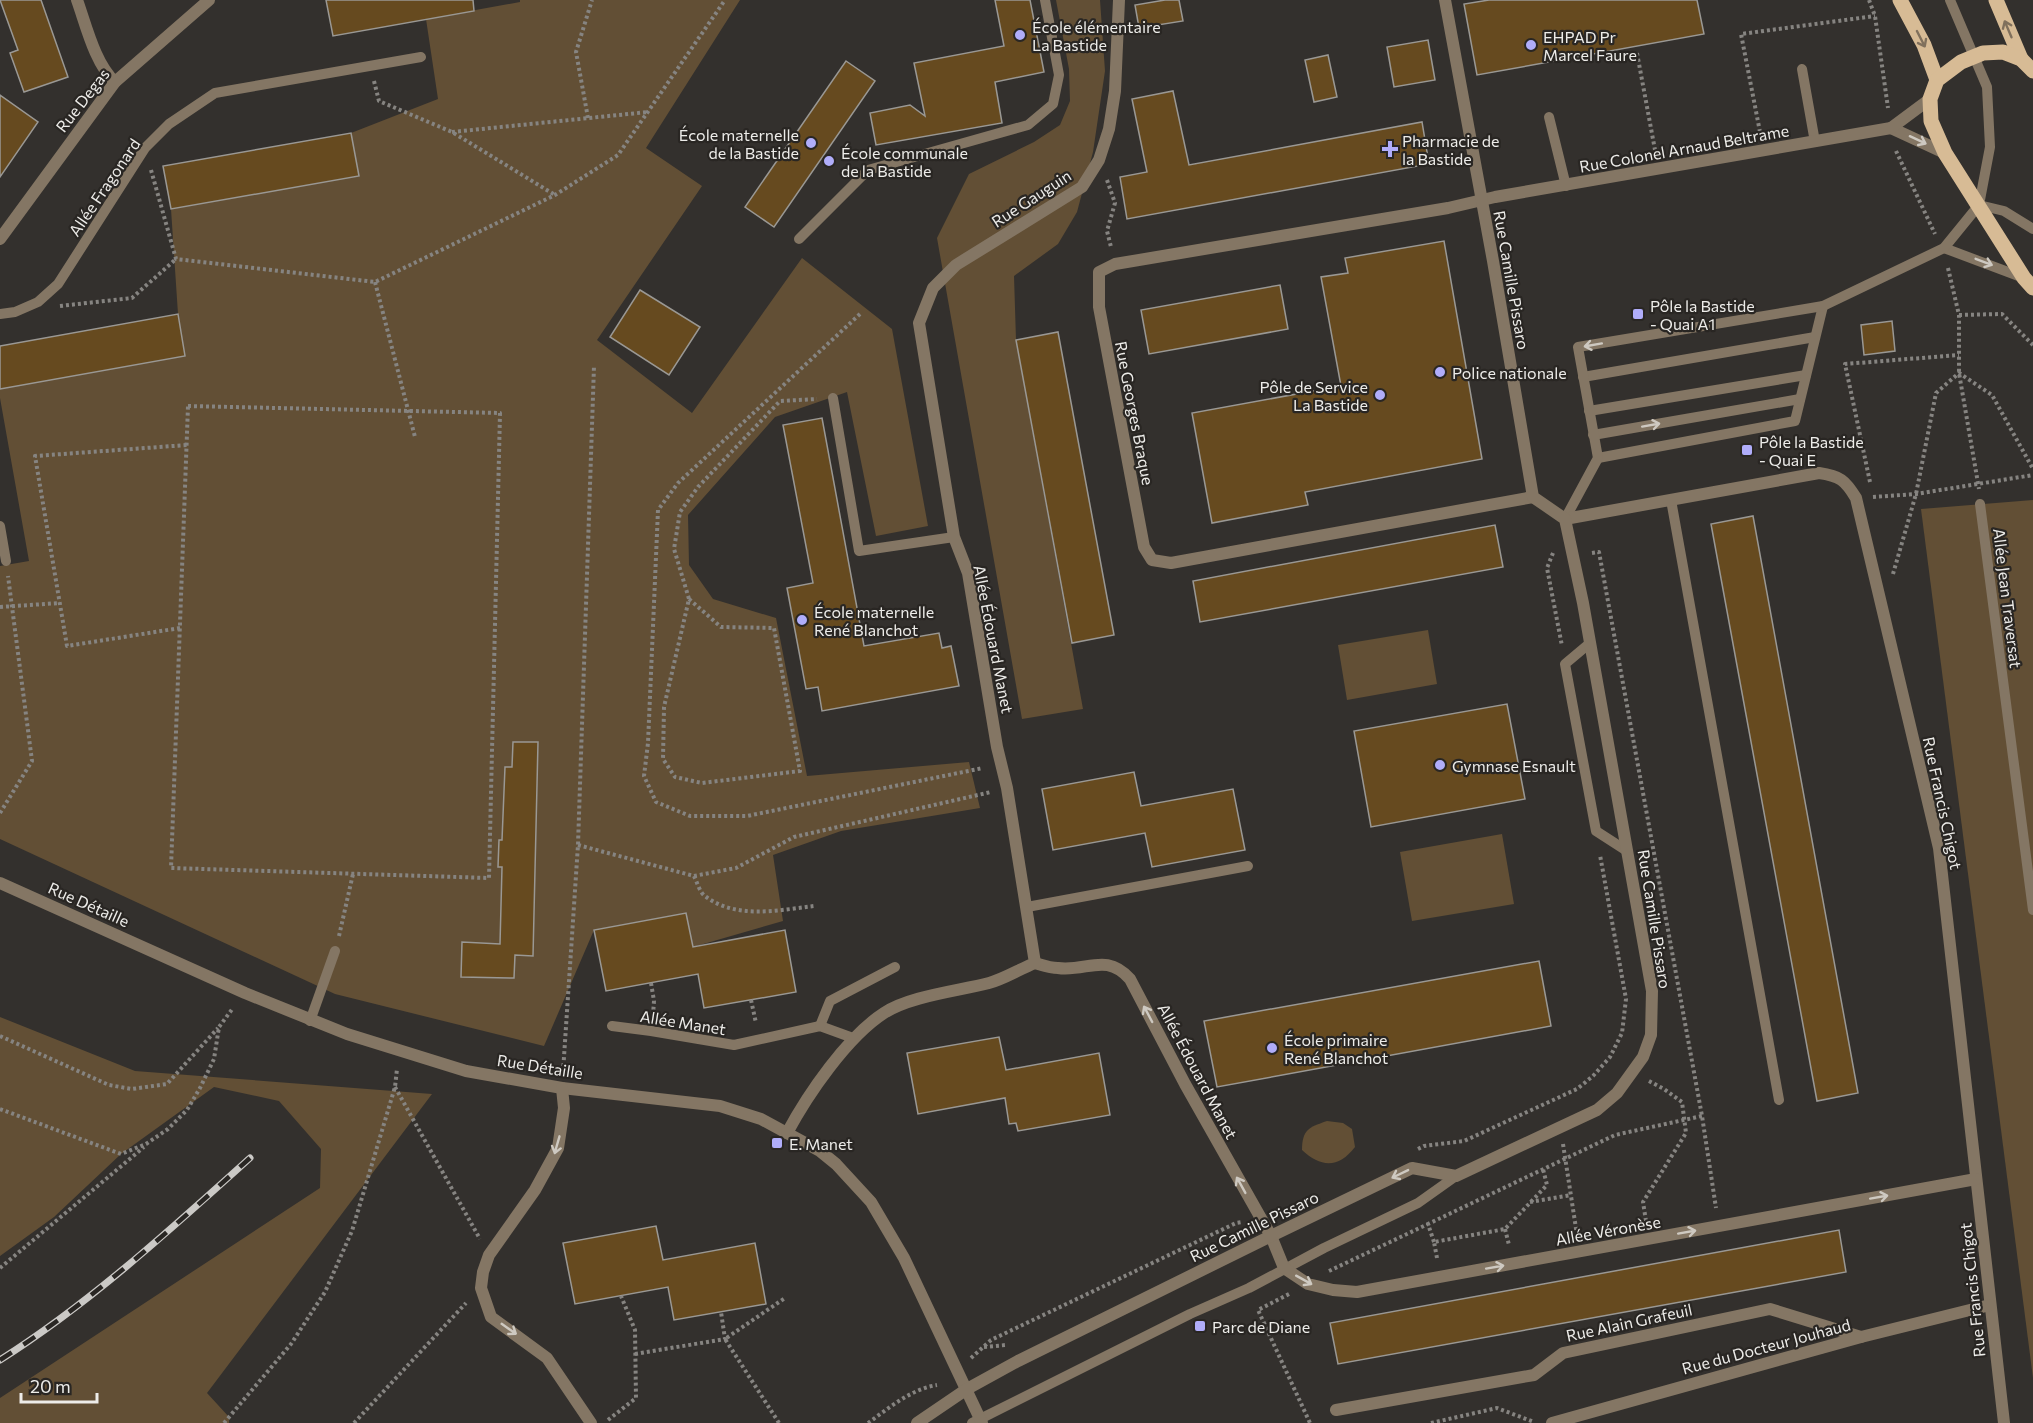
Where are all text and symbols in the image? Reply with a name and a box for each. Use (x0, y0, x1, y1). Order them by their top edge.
place label: École élémentaire La Bastide (1032, 17, 1161, 54)
one-way arrow (2002, 21, 2013, 39)
place label: EHPAD Pr Marcel Faure (1543, 27, 1637, 64)
marker: École élémentaire La Bastide (1013, 28, 1027, 42)
one-way arrow (1915, 30, 1927, 48)
marker: EHPAD Pr Marcel Faure (1524, 38, 1538, 52)
street label: Rue Degas (51, 64, 113, 136)
street label: Rue Colonel Arnaud Beltrame (1578, 120, 1790, 176)
place label: École maternelle de la Bastide (679, 125, 799, 162)
place label: Pharmacie de la Bastide (1402, 131, 1500, 168)
street label: Allée Fragonard (64, 135, 144, 239)
one-way arrow (1909, 135, 1927, 147)
marker: École maternelle de la Bastide (804, 136, 818, 150)
marker: Pharmacie de la Bastide (1383, 142, 1397, 156)
place label: École communale de la Bastide (841, 143, 968, 180)
marker: École communale de la Bastide (822, 154, 836, 168)
street label: Rue Gauguin (988, 165, 1074, 231)
street label: Rue Camille Pissaro (1490, 209, 1534, 351)
one-way arrow (1974, 258, 1993, 269)
place label: Pôle la Bastide - Quai A1 (1650, 296, 1755, 333)
marker: Pôle la Bastide - Quai A1 (1631, 307, 1645, 321)
street label: Rue Georges Braque (1112, 339, 1158, 487)
one-way arrow (1584, 339, 1604, 350)
place label: Police nationale (1452, 363, 1567, 382)
marker: Police nationale (1433, 365, 1447, 379)
place label: Pôle de Service La Bastide (1259, 377, 1368, 414)
marker: Pôle de Service La Bastide (1373, 388, 1387, 402)
one-way arrow (1640, 419, 1660, 430)
place label: Pôle la Bastide - Quai E (1759, 432, 1864, 469)
marker: Pôle la Bastide - Quai E (1740, 443, 1754, 457)
street label: Allée Jean Traversat (1990, 527, 2026, 669)
street label: Allée Édouard Manet (970, 563, 1018, 715)
place label: École maternelle René Blanchot (814, 602, 934, 639)
marker: École maternelle René Blanchot (795, 613, 809, 627)
street label: Rue Francis Chigot (1920, 735, 1966, 871)
place label: Gymnase Esnault (1452, 756, 1576, 775)
marker: Gymnase Esnault (1433, 758, 1447, 772)
street label: Rue Camille Pissaro (1635, 848, 1675, 990)
street label: Rue Détaille (45, 878, 133, 930)
street label: Allée Édouard Manet (1154, 1000, 1242, 1142)
street label: Allée Manet (639, 1006, 728, 1038)
one-way arrow (1142, 1006, 1154, 1023)
place label: École primaire René Blanchot (1284, 1030, 1389, 1067)
marker: École primaire René Blanchot (1265, 1041, 1279, 1055)
street label: Rue Détaille (496, 1050, 584, 1082)
place label: E. Manet (789, 1134, 853, 1153)
one-way arrow (551, 1135, 562, 1154)
marker: E. Manet (770, 1136, 784, 1150)
one-way arrow (1391, 1169, 1409, 1181)
one-way arrow (1235, 1177, 1246, 1195)
street label: Rue Camille Pissaro (1187, 1187, 1321, 1265)
one-way arrow (1868, 1191, 1888, 1202)
street label: Allée Véronèse (1554, 1211, 1662, 1249)
street label: Rue Francis Chigot (1955, 1221, 1988, 1358)
one-way arrow (1677, 1226, 1696, 1237)
one-way arrow (1485, 1261, 1504, 1272)
one-way arrow (1295, 1275, 1312, 1287)
street label: Rue Alain Grafeuil (1564, 1299, 1694, 1345)
street label: Rue du Docteur Jouhaud (1680, 1314, 1852, 1378)
place label: Parc de Diane (1212, 1317, 1310, 1336)
marker: Parc de Diane (1193, 1319, 1207, 1333)
one-way arrow (500, 1323, 516, 1335)
scale bar (21, 1366, 98, 1404)
text: 20 m (30, 1375, 71, 1397)

